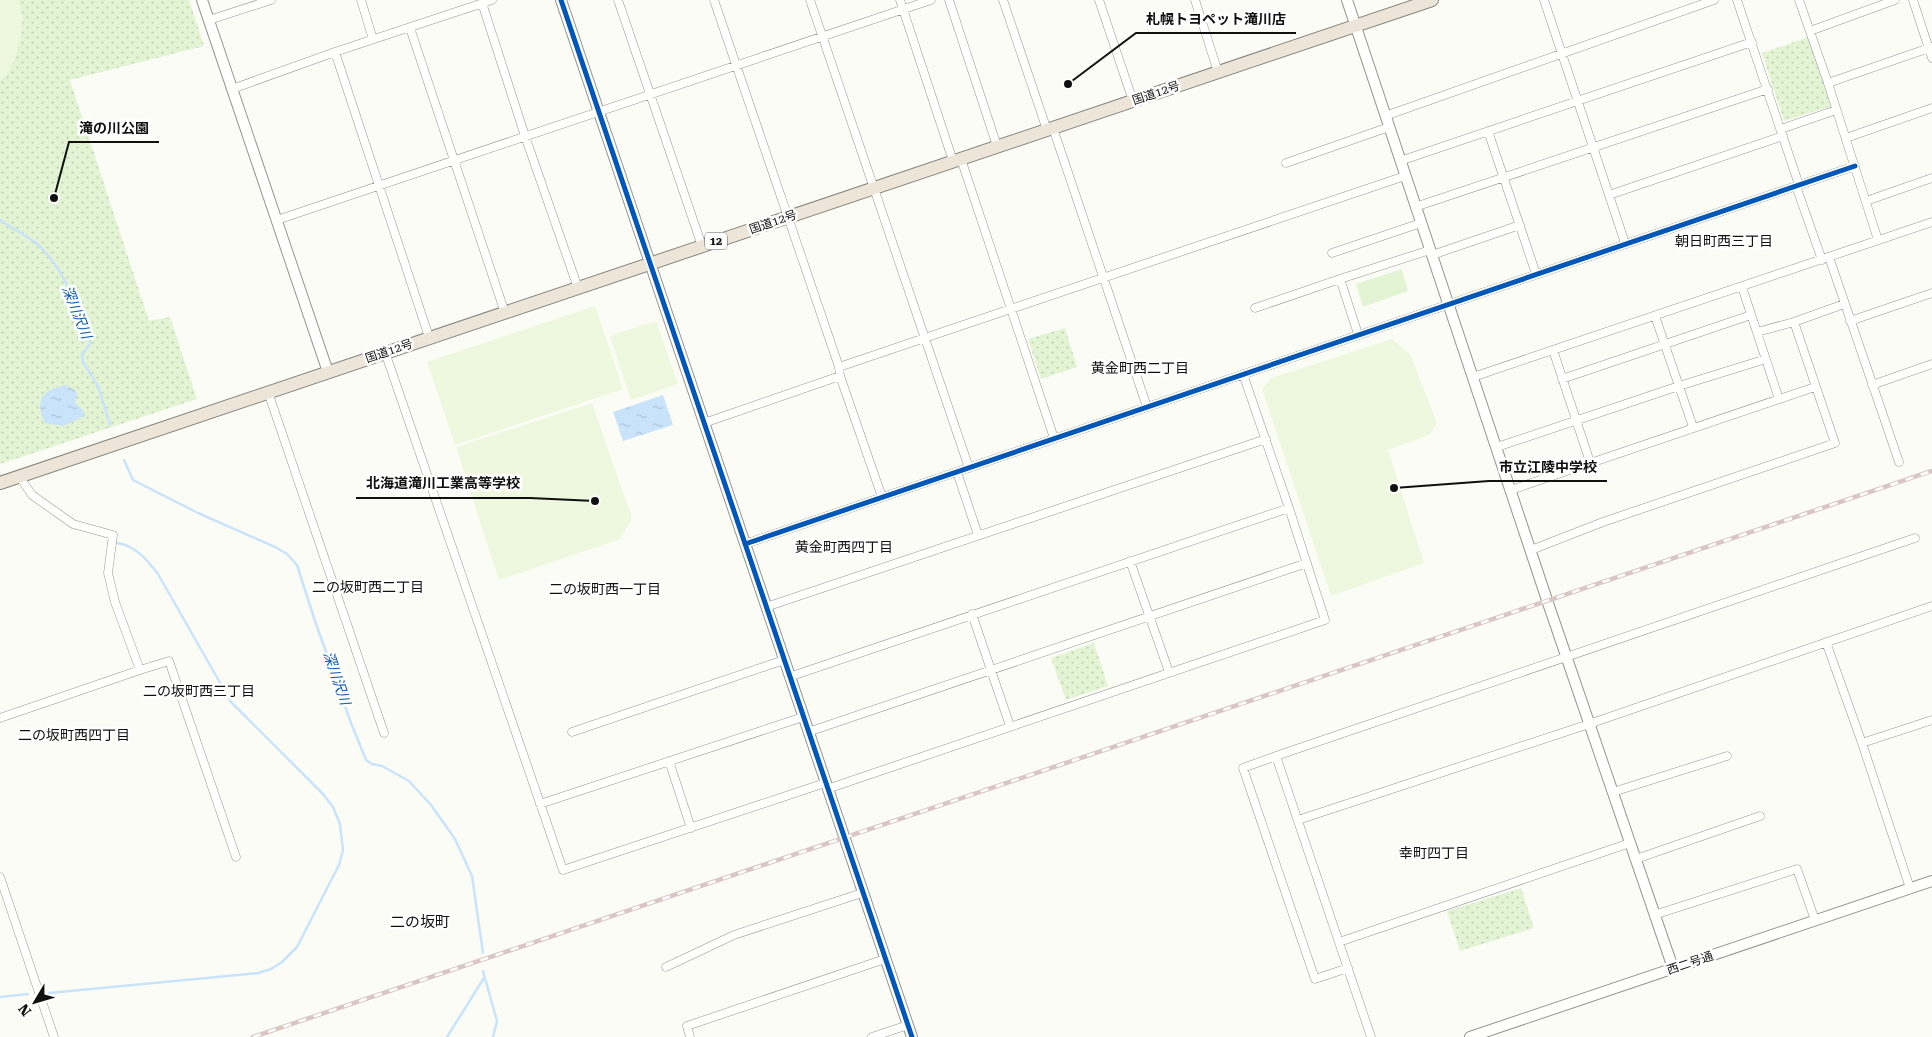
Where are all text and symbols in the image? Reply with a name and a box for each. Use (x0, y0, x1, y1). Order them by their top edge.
callout: 札幌トヨペット滝川店 (1136, 4, 1296, 33)
text: 札幌トヨペット滝川店 (1146, 11, 1286, 27)
street label: 国道12号 (1130, 78, 1182, 108)
callout: 滝の川公園 (69, 113, 159, 142)
text: 滝の川公園 (79, 120, 149, 136)
street label: 国道12号 (747, 207, 799, 237)
road number: 12 (705, 232, 727, 250)
district label: 朝日町西三丁目 (1675, 233, 1773, 249)
water label: 深川沢川 (59, 283, 96, 343)
street label: 国道12号 (363, 336, 415, 366)
district label: 黄金町西二丁目 (1091, 360, 1189, 376)
callout: 市立江陵中学校 (1489, 452, 1607, 481)
text: 市立江陵中学校 (1499, 459, 1597, 475)
callout: 北海道滝川工業高等学校 (356, 469, 530, 498)
text: 北海道滝川工業高等学校 (366, 475, 520, 491)
district label: 黄金町西四丁目 (795, 539, 893, 555)
district label: 二の坂町西二丁目 (312, 579, 424, 595)
district label: 二の坂町西一丁目 (549, 581, 661, 597)
water label: 深川沢川 (320, 649, 354, 709)
district label: 二の坂町西三丁目 (143, 683, 255, 699)
district label: 二の坂町西四丁目 (18, 727, 130, 743)
district label: 幸町四丁目 (1399, 845, 1469, 861)
district label: 二の坂町 (390, 913, 450, 931)
street label: 西二号通 (1665, 949, 1715, 977)
north arrow (10, 977, 60, 1027)
text: N (15, 1001, 34, 1019)

